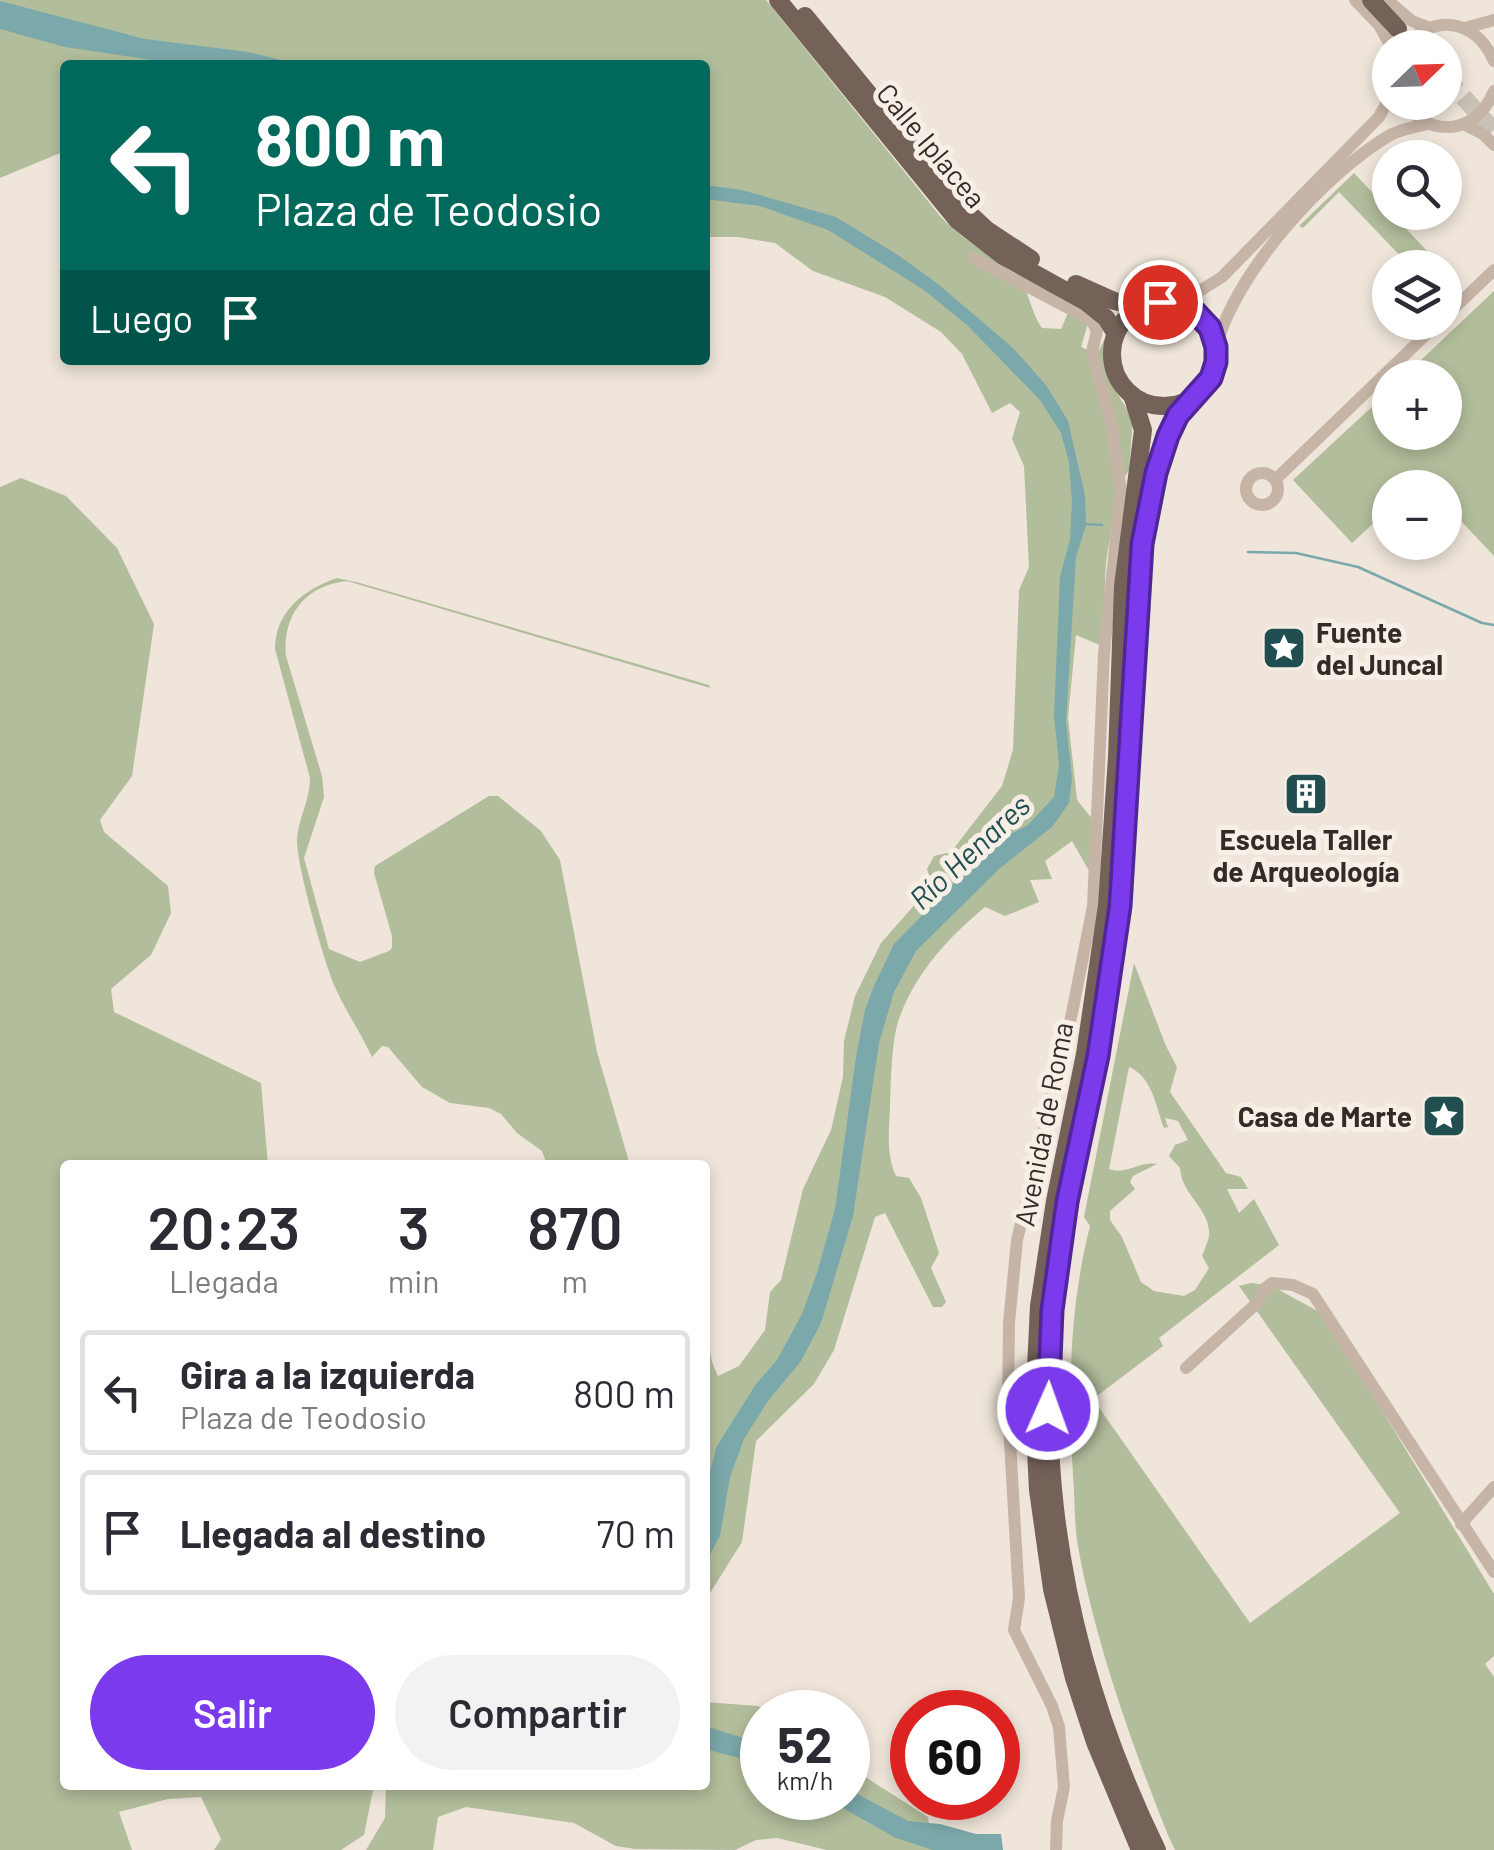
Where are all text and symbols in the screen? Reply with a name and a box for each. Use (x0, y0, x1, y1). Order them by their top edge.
north arrow (1372, 30, 1462, 120)
map controls (1372, 30, 1462, 560)
street label: Calle Iplacea (870, 76, 994, 214)
text: 800 m (255, 96, 445, 180)
icon: left (90, 100, 220, 230)
button: search (1372, 140, 1462, 230)
text: Plaza de Teodosio (255, 181, 602, 235)
button: layers (1372, 250, 1462, 340)
pin (1118, 260, 1203, 345)
icon: arrive (1133, 275, 1188, 330)
icon: arrive (213, 290, 268, 345)
text: Luego (90, 295, 193, 341)
button: + (1372, 360, 1462, 450)
button: − (1372, 470, 1462, 560)
place label: Fuente del Juncal (1316, 615, 1443, 681)
place icon: Fuente del Juncal (1261, 625, 1307, 671)
building icon: Escuela Taller de Arqueología (1283, 771, 1329, 817)
water label: Río Henares (901, 786, 1037, 916)
place label: Escuela Taller de Arqueología (1212, 822, 1400, 888)
street label: Avenida de Roma (1007, 1019, 1079, 1229)
place icon: Casa de Marte (1421, 1093, 1467, 1139)
place label: Casa de Marte (1238, 1099, 1412, 1133)
text: 20:23 (148, 1190, 300, 1262)
text: 3 (398, 1190, 430, 1262)
text: 870 (527, 1190, 622, 1262)
text: Llegada (169, 1261, 279, 1299)
text: min (388, 1261, 440, 1299)
text: m (562, 1261, 588, 1299)
text: Gira a la izquierda (180, 1351, 475, 1397)
position arrow (996, 1357, 1100, 1461)
icon: left (95, 1365, 150, 1420)
text: 800 m (573, 1370, 675, 1416)
text: Plaza de Teodosio (180, 1397, 427, 1435)
icon: arrive (95, 1505, 150, 1560)
text: Llegada al destino (180, 1510, 486, 1556)
text: 70 m (597, 1510, 675, 1556)
button: Salir (90, 1655, 375, 1770)
button: Compartir (395, 1655, 680, 1770)
speed limit sign: 60 (890, 1690, 1020, 1820)
text: 52 (778, 1713, 832, 1773)
text: km/h (777, 1765, 833, 1795)

